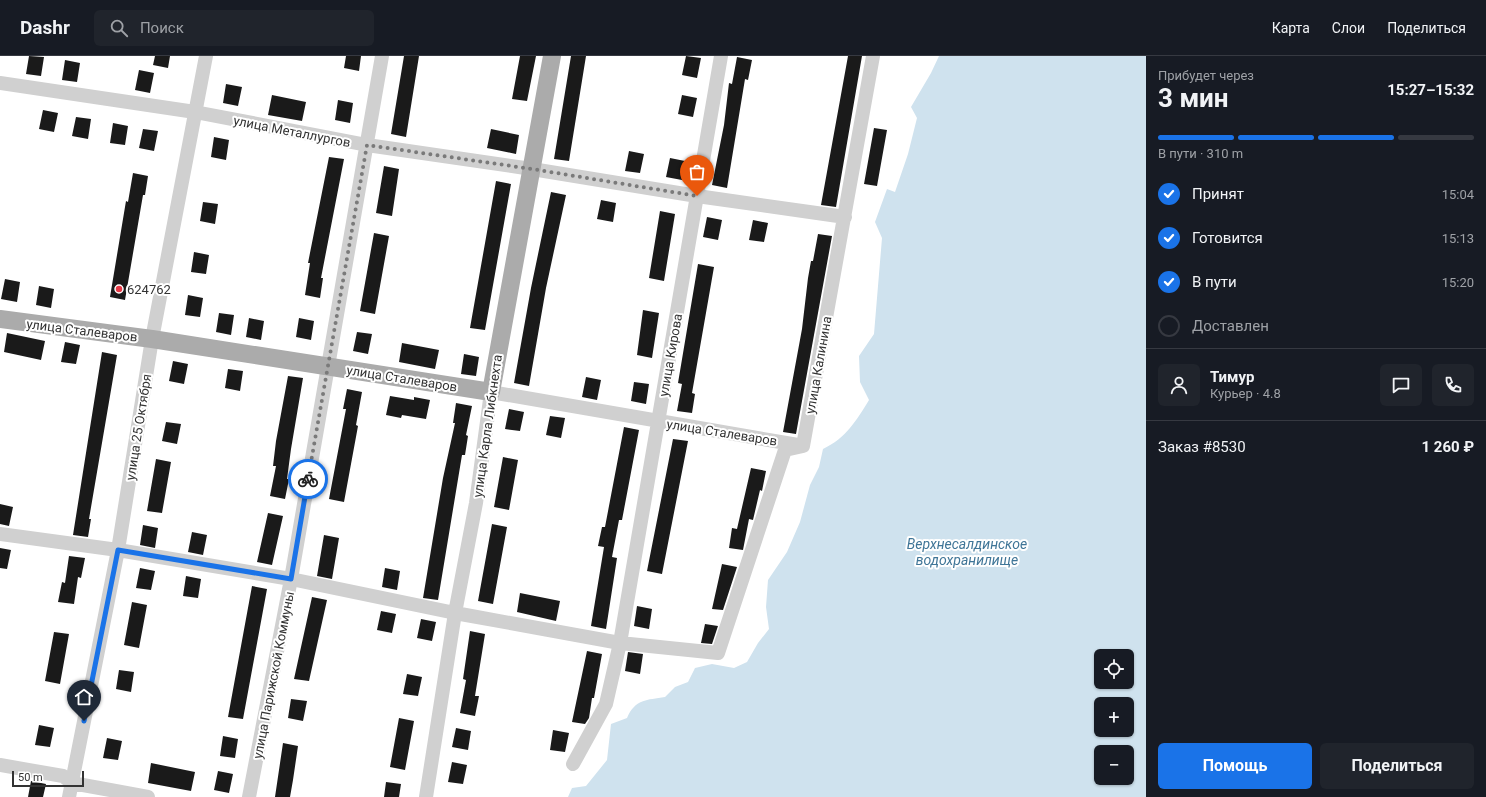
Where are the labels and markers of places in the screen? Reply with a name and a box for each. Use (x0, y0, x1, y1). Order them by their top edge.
pin (680, 155, 714, 196)
place label: 624762 (127, 282, 171, 297)
marker: 624762 (114, 284, 124, 294)
pin (67, 680, 101, 721)

